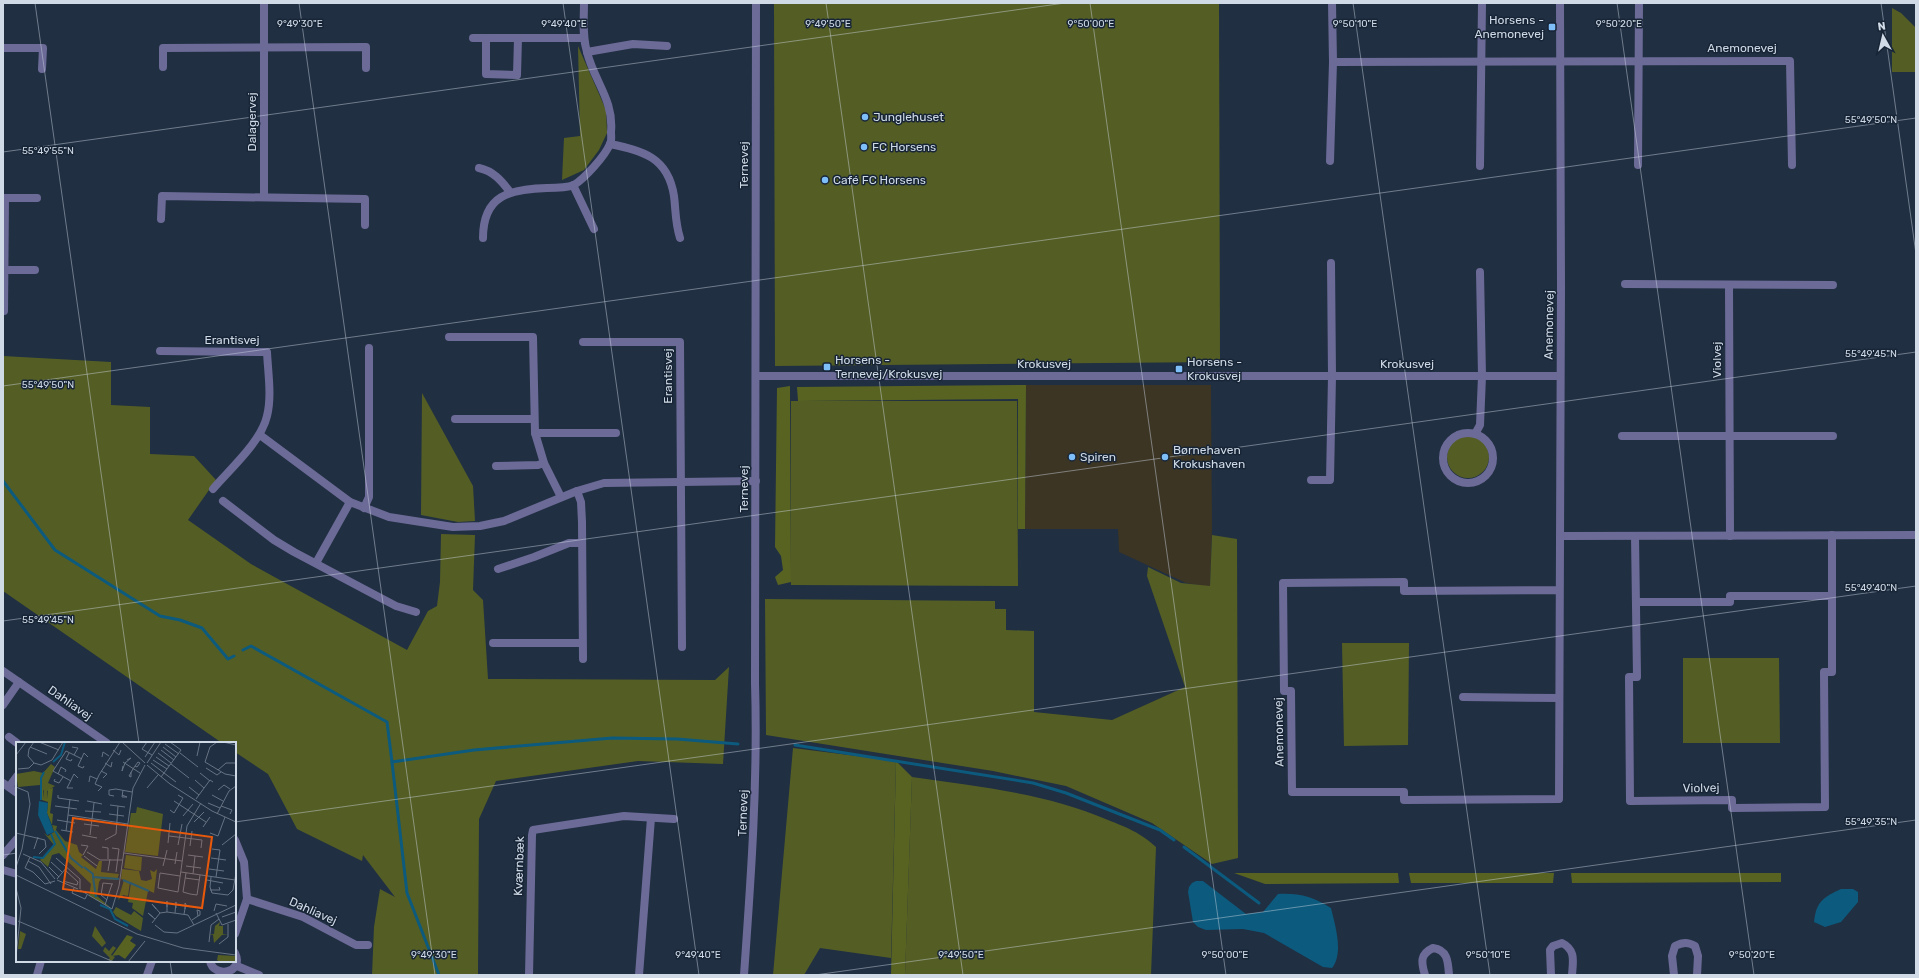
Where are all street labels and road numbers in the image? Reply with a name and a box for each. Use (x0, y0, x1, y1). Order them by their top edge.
street label: Anemonevej (1707, 41, 1777, 55)
street label: Dalagervej (245, 92, 259, 152)
street label: Ternevej (737, 141, 751, 189)
street label: Anemonevej (1541, 290, 1557, 360)
street label: Erantisvej (204, 333, 260, 347)
street label: Violvej (1710, 342, 1724, 378)
street label: Erantisvej (661, 348, 675, 404)
street label: Krokusvej (1017, 357, 1071, 371)
street label: Krokusvej (1380, 357, 1434, 371)
street label: Ternevej (737, 465, 751, 513)
street label: Dahliavej (45, 683, 95, 723)
street label: Anemonevej (1271, 697, 1287, 767)
street label: Violvej (1683, 781, 1719, 795)
street label: Ternevej (735, 789, 751, 837)
street label: Kværnbæk (511, 835, 527, 896)
street label: Dahliavej (287, 894, 339, 928)

